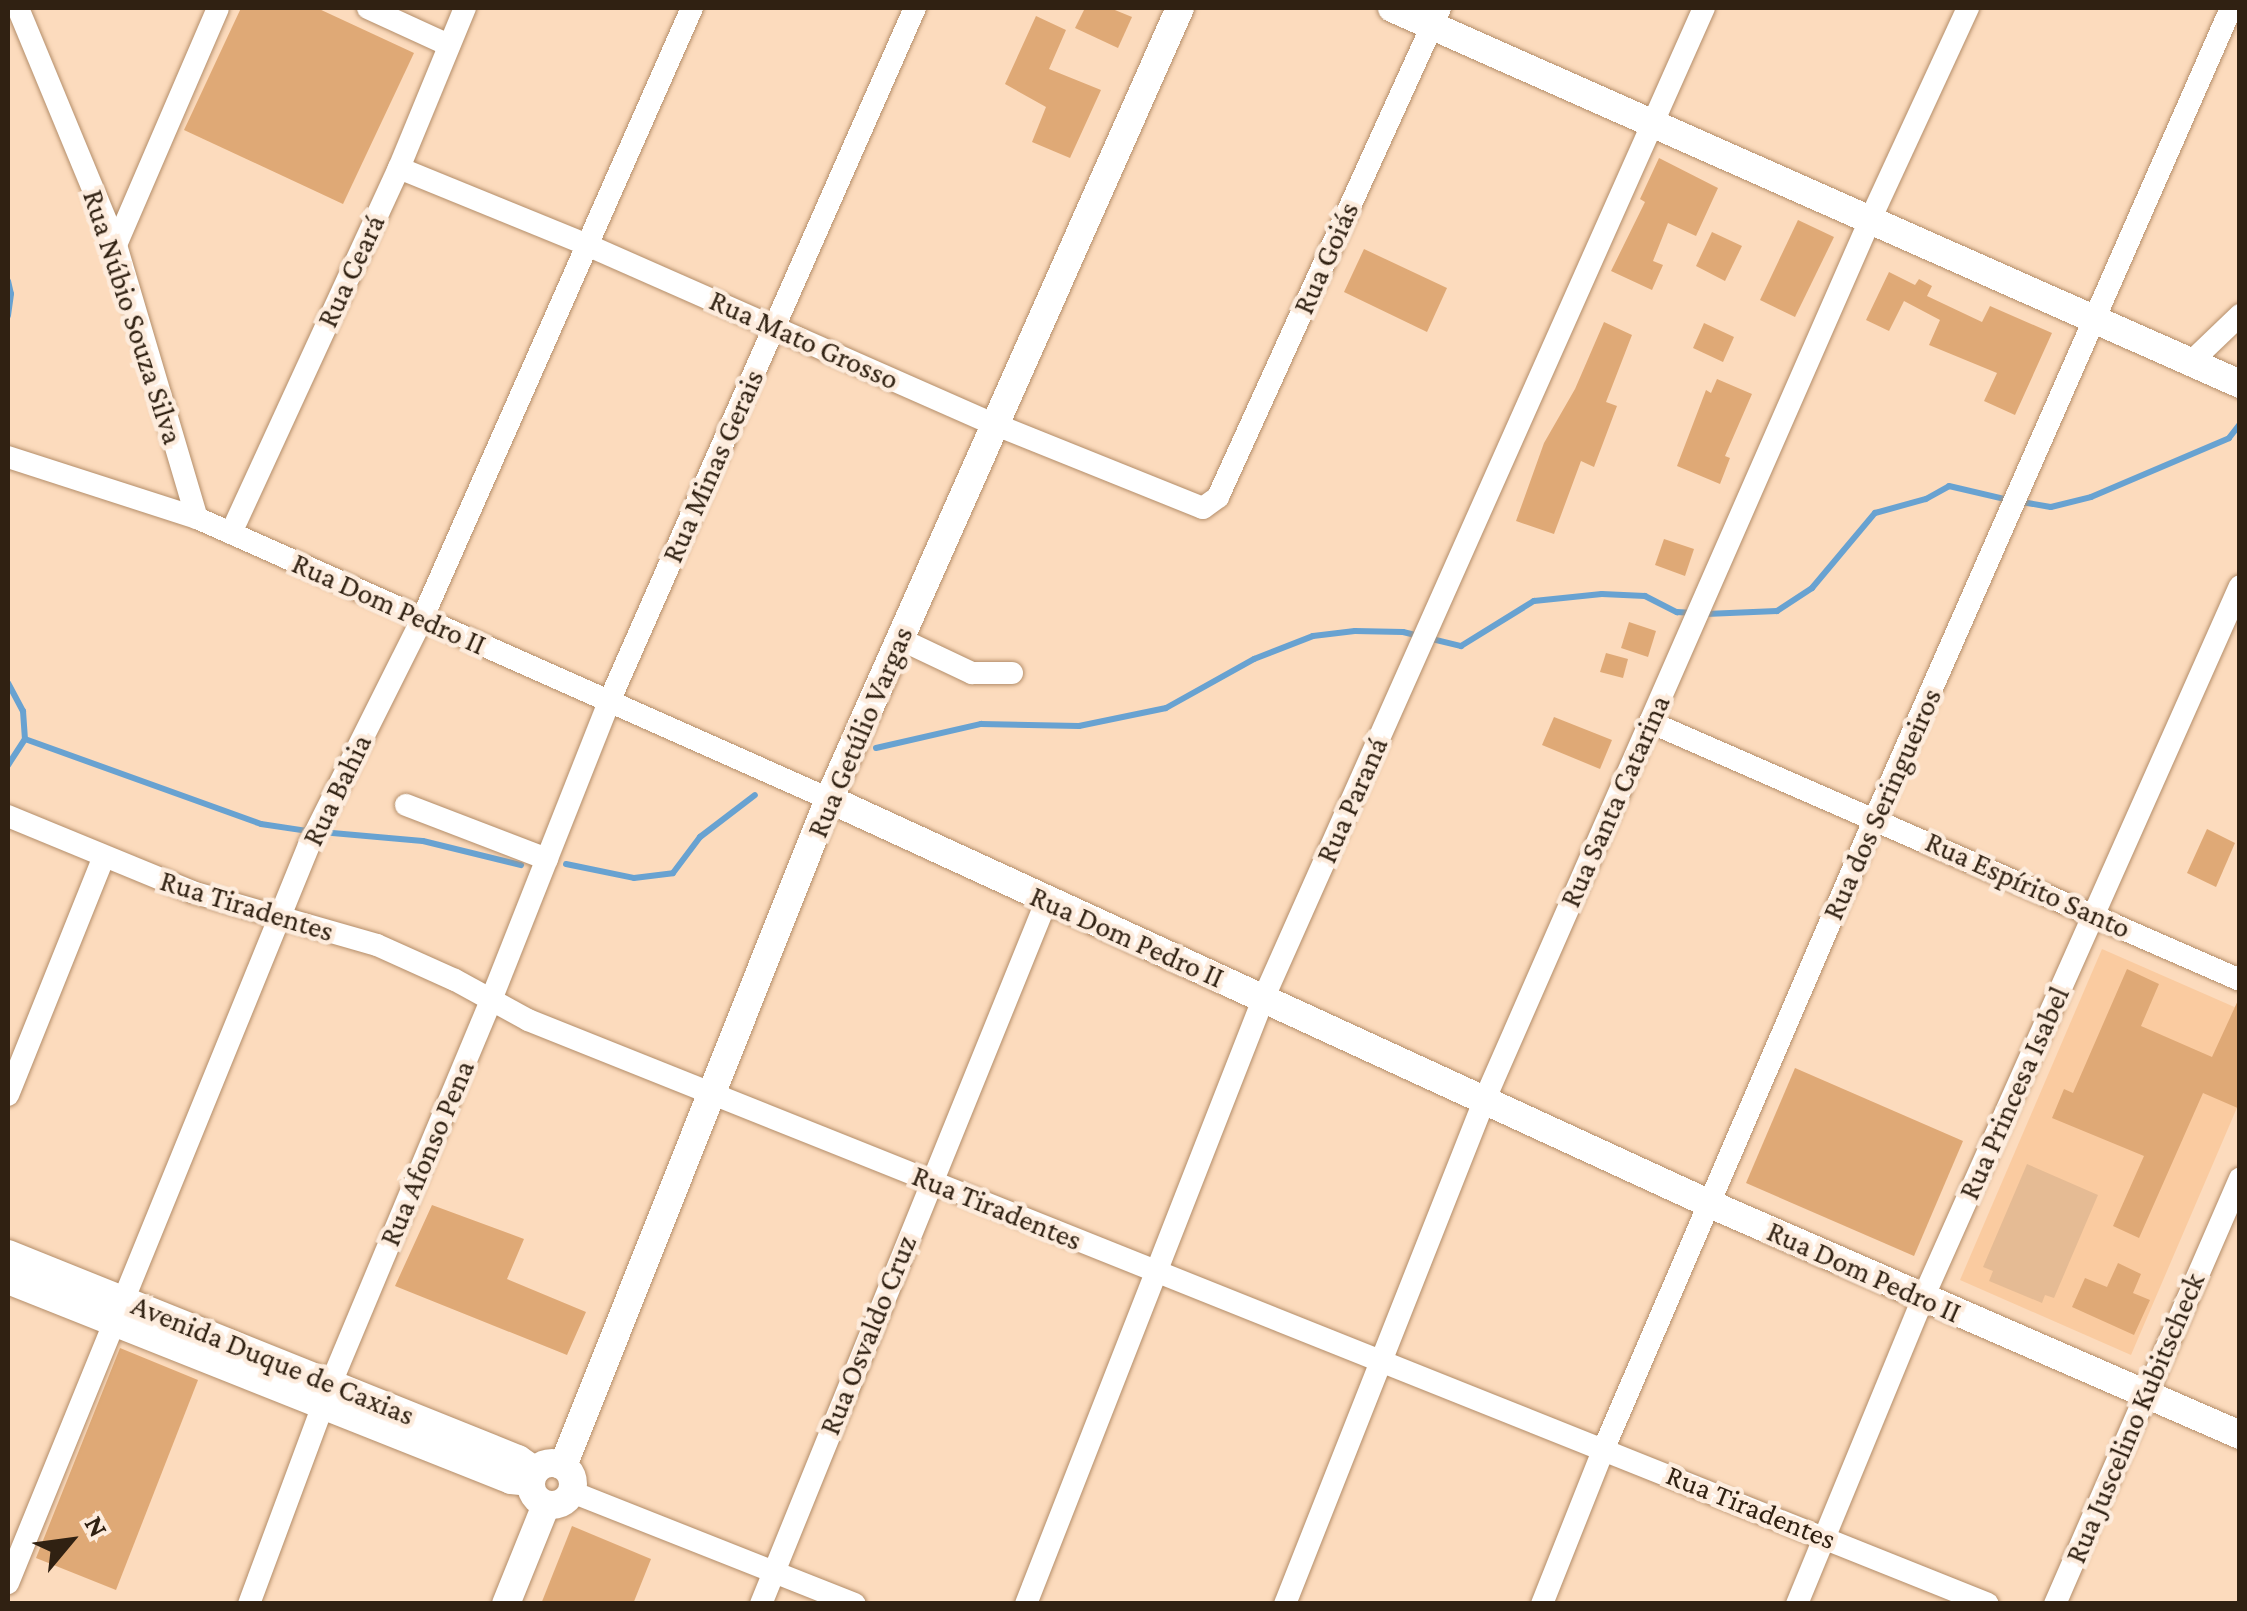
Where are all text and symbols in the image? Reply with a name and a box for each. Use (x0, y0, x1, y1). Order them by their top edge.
street label: Rua Núbio Souza Silva (75, 185, 191, 449)
street label: Rua Goiás (1285, 196, 1367, 320)
street label: Rua Ceará (309, 209, 393, 333)
street label: Rua Mato Grosso (704, 282, 904, 398)
street label: Rua Minas Gerais (654, 364, 772, 568)
street label: Rua Dom Pedro II (286, 545, 492, 663)
street label: Rua Getúlio Vargas (799, 621, 921, 843)
street label: Rua dos Seringueiros (1815, 683, 1949, 925)
street label: Rua Santa Catarina (1552, 689, 1678, 913)
street label: Rua Bahia (295, 728, 379, 852)
street label: Rua Paraná (1308, 731, 1396, 869)
street label: Rua Espírito Santo (1920, 824, 2136, 946)
street label: Rua Tiradentes (156, 863, 338, 949)
street label: Rua Dom Pedro II (1024, 878, 1230, 996)
street label: Rua Princesa Isabel (1951, 981, 2077, 1205)
street label: Rua Afonso Pena (372, 1055, 482, 1251)
street label: Rua Tiradentes (907, 1158, 1087, 1258)
street label: Rua Dom Pedro II (1761, 1213, 1967, 1331)
street label: Rua Osvaldo Cruz (812, 1230, 924, 1440)
street label: Rua Juscelino Kubitscheck (2058, 1267, 2212, 1569)
street label: Avenida Duque de Caxias (126, 1287, 420, 1433)
street label: Rua Tiradentes (1661, 1457, 1841, 1557)
north arrow (20, 1491, 120, 1591)
text: N (78, 1510, 115, 1542)

